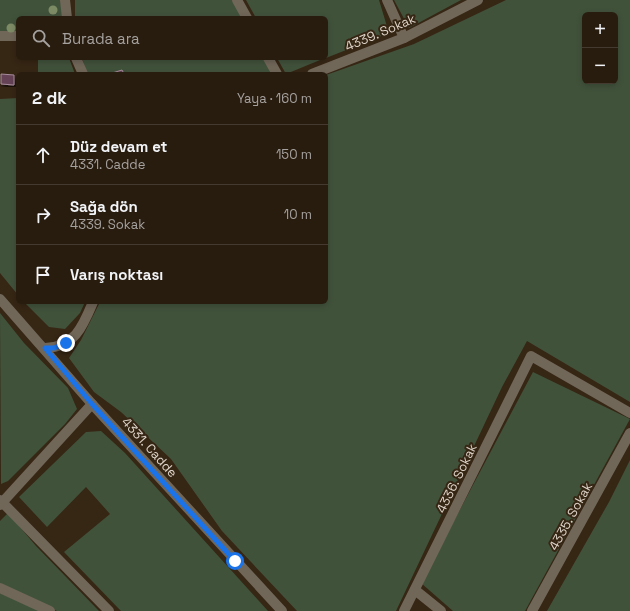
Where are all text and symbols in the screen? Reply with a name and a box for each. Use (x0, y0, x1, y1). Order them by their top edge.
street label: 4339. Sokak (342, 10, 418, 55)
map controls (582, 12, 618, 84)
button: + (582, 12, 618, 48)
search box (16, 16, 328, 60)
icon: search (30, 27, 52, 49)
text: Burada ara (62, 29, 140, 48)
button: − (582, 48, 618, 84)
text: 2 dk (32, 87, 67, 109)
text: Yaya · 160 m (237, 90, 312, 107)
text: Düz devam et (70, 137, 167, 156)
icon: ahead (32, 144, 54, 166)
text: 150 m (276, 146, 312, 163)
text: 4331. Cadde (70, 156, 145, 173)
text: Sağa dön (70, 197, 138, 216)
icon: right (32, 204, 54, 226)
text: 10 m (284, 206, 312, 223)
text: 4339. Sokak (70, 216, 145, 233)
icon: arrive (32, 264, 54, 286)
text: Varış noktası (70, 265, 163, 284)
route end (57, 334, 75, 352)
street label: 4331. Cadde (118, 414, 181, 481)
street label: 4336. Sokak (432, 441, 481, 516)
street label: 4335. Sokak (545, 479, 596, 553)
route start (226, 552, 244, 570)

